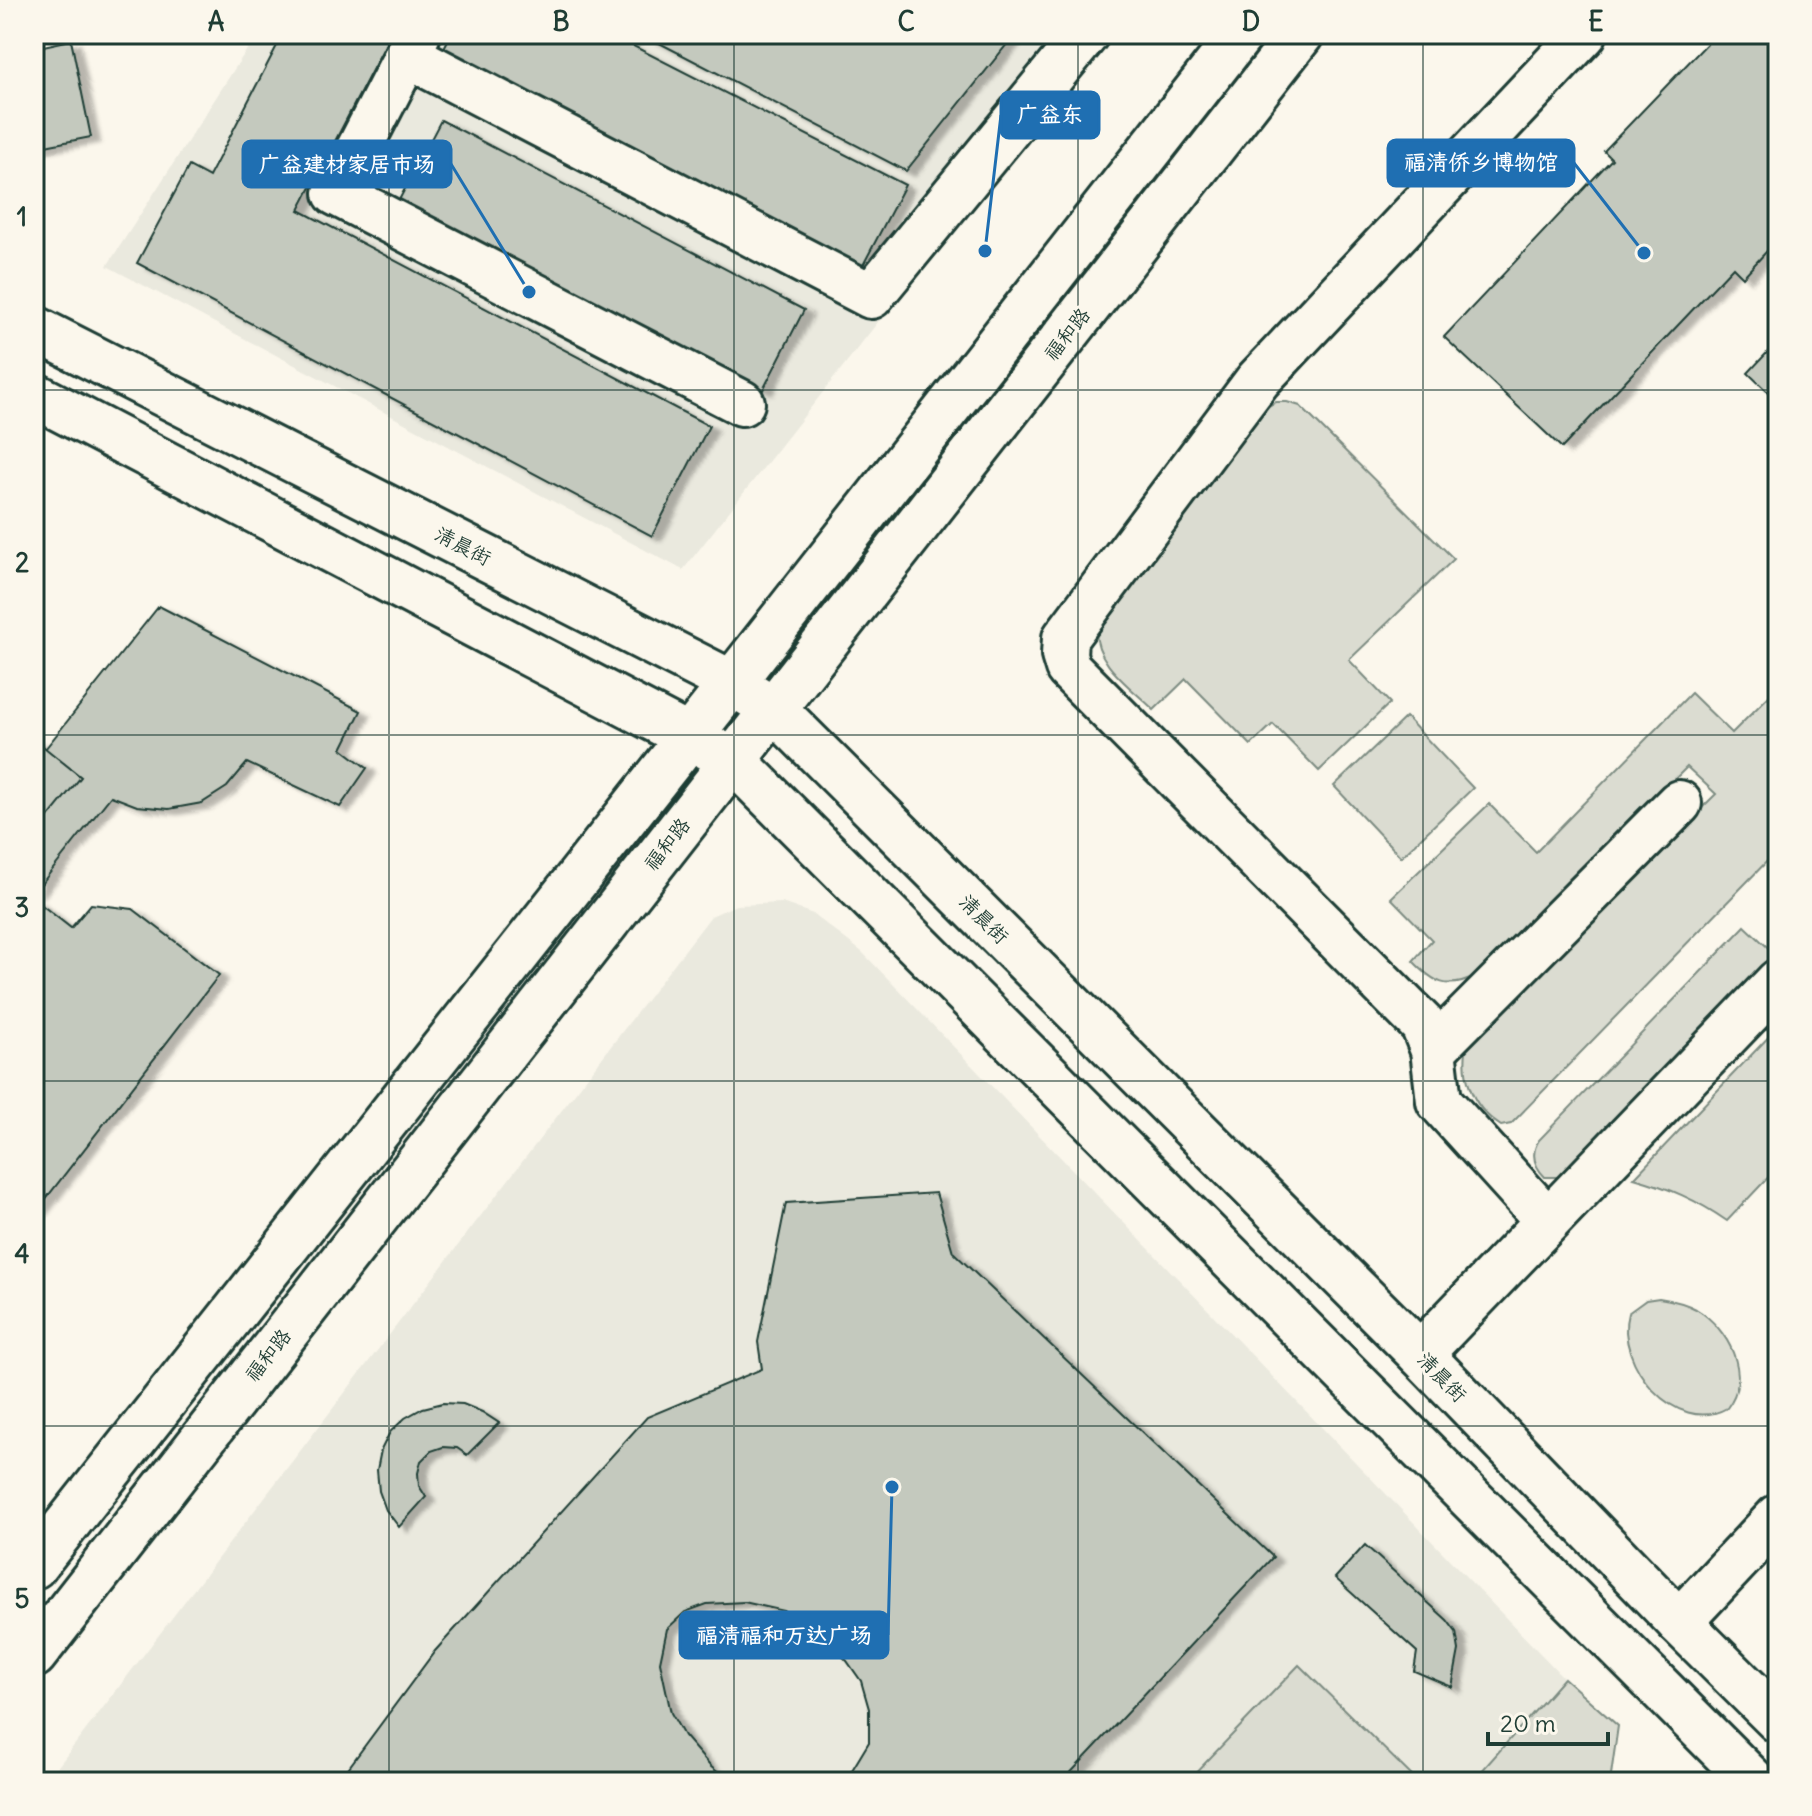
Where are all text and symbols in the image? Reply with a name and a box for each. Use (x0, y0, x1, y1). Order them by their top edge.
text: A (208, 5, 225, 38)
text: B (552, 5, 570, 38)
text: C (897, 5, 915, 38)
text: D (1242, 5, 1260, 38)
text: E (1588, 5, 1604, 38)
callout: 广益东 (1001, 92, 1099, 138)
text: 广益东 (1017, 100, 1083, 128)
callout: 福清侨乡博物馆 (1388, 140, 1574, 186)
callout: 广益建材家居市场 (243, 141, 451, 187)
text: 福清侨乡博物馆 (1404, 148, 1558, 176)
text: 广益建材家居市场 (259, 150, 435, 178)
text: 1 (17, 200, 27, 233)
street label: 福和路 (1038, 302, 1096, 365)
street label: 清晨街 (431, 521, 496, 570)
text: 2 (15, 546, 29, 579)
street label: 福和路 (638, 812, 696, 875)
street label: 清晨街 (954, 889, 1014, 949)
text: 3 (15, 891, 29, 924)
text: 4 (14, 1237, 30, 1270)
street label: 福和路 (239, 1323, 297, 1386)
street label: 清晨街 (1413, 1346, 1472, 1407)
text: 5 (15, 1582, 30, 1615)
callout: 福清福和万达广场 (680, 1612, 888, 1658)
text: 福清福和万达广场 (696, 1621, 872, 1649)
scale bar (1488, 1696, 1608, 1746)
text: 20 m (1500, 1708, 1556, 1738)

